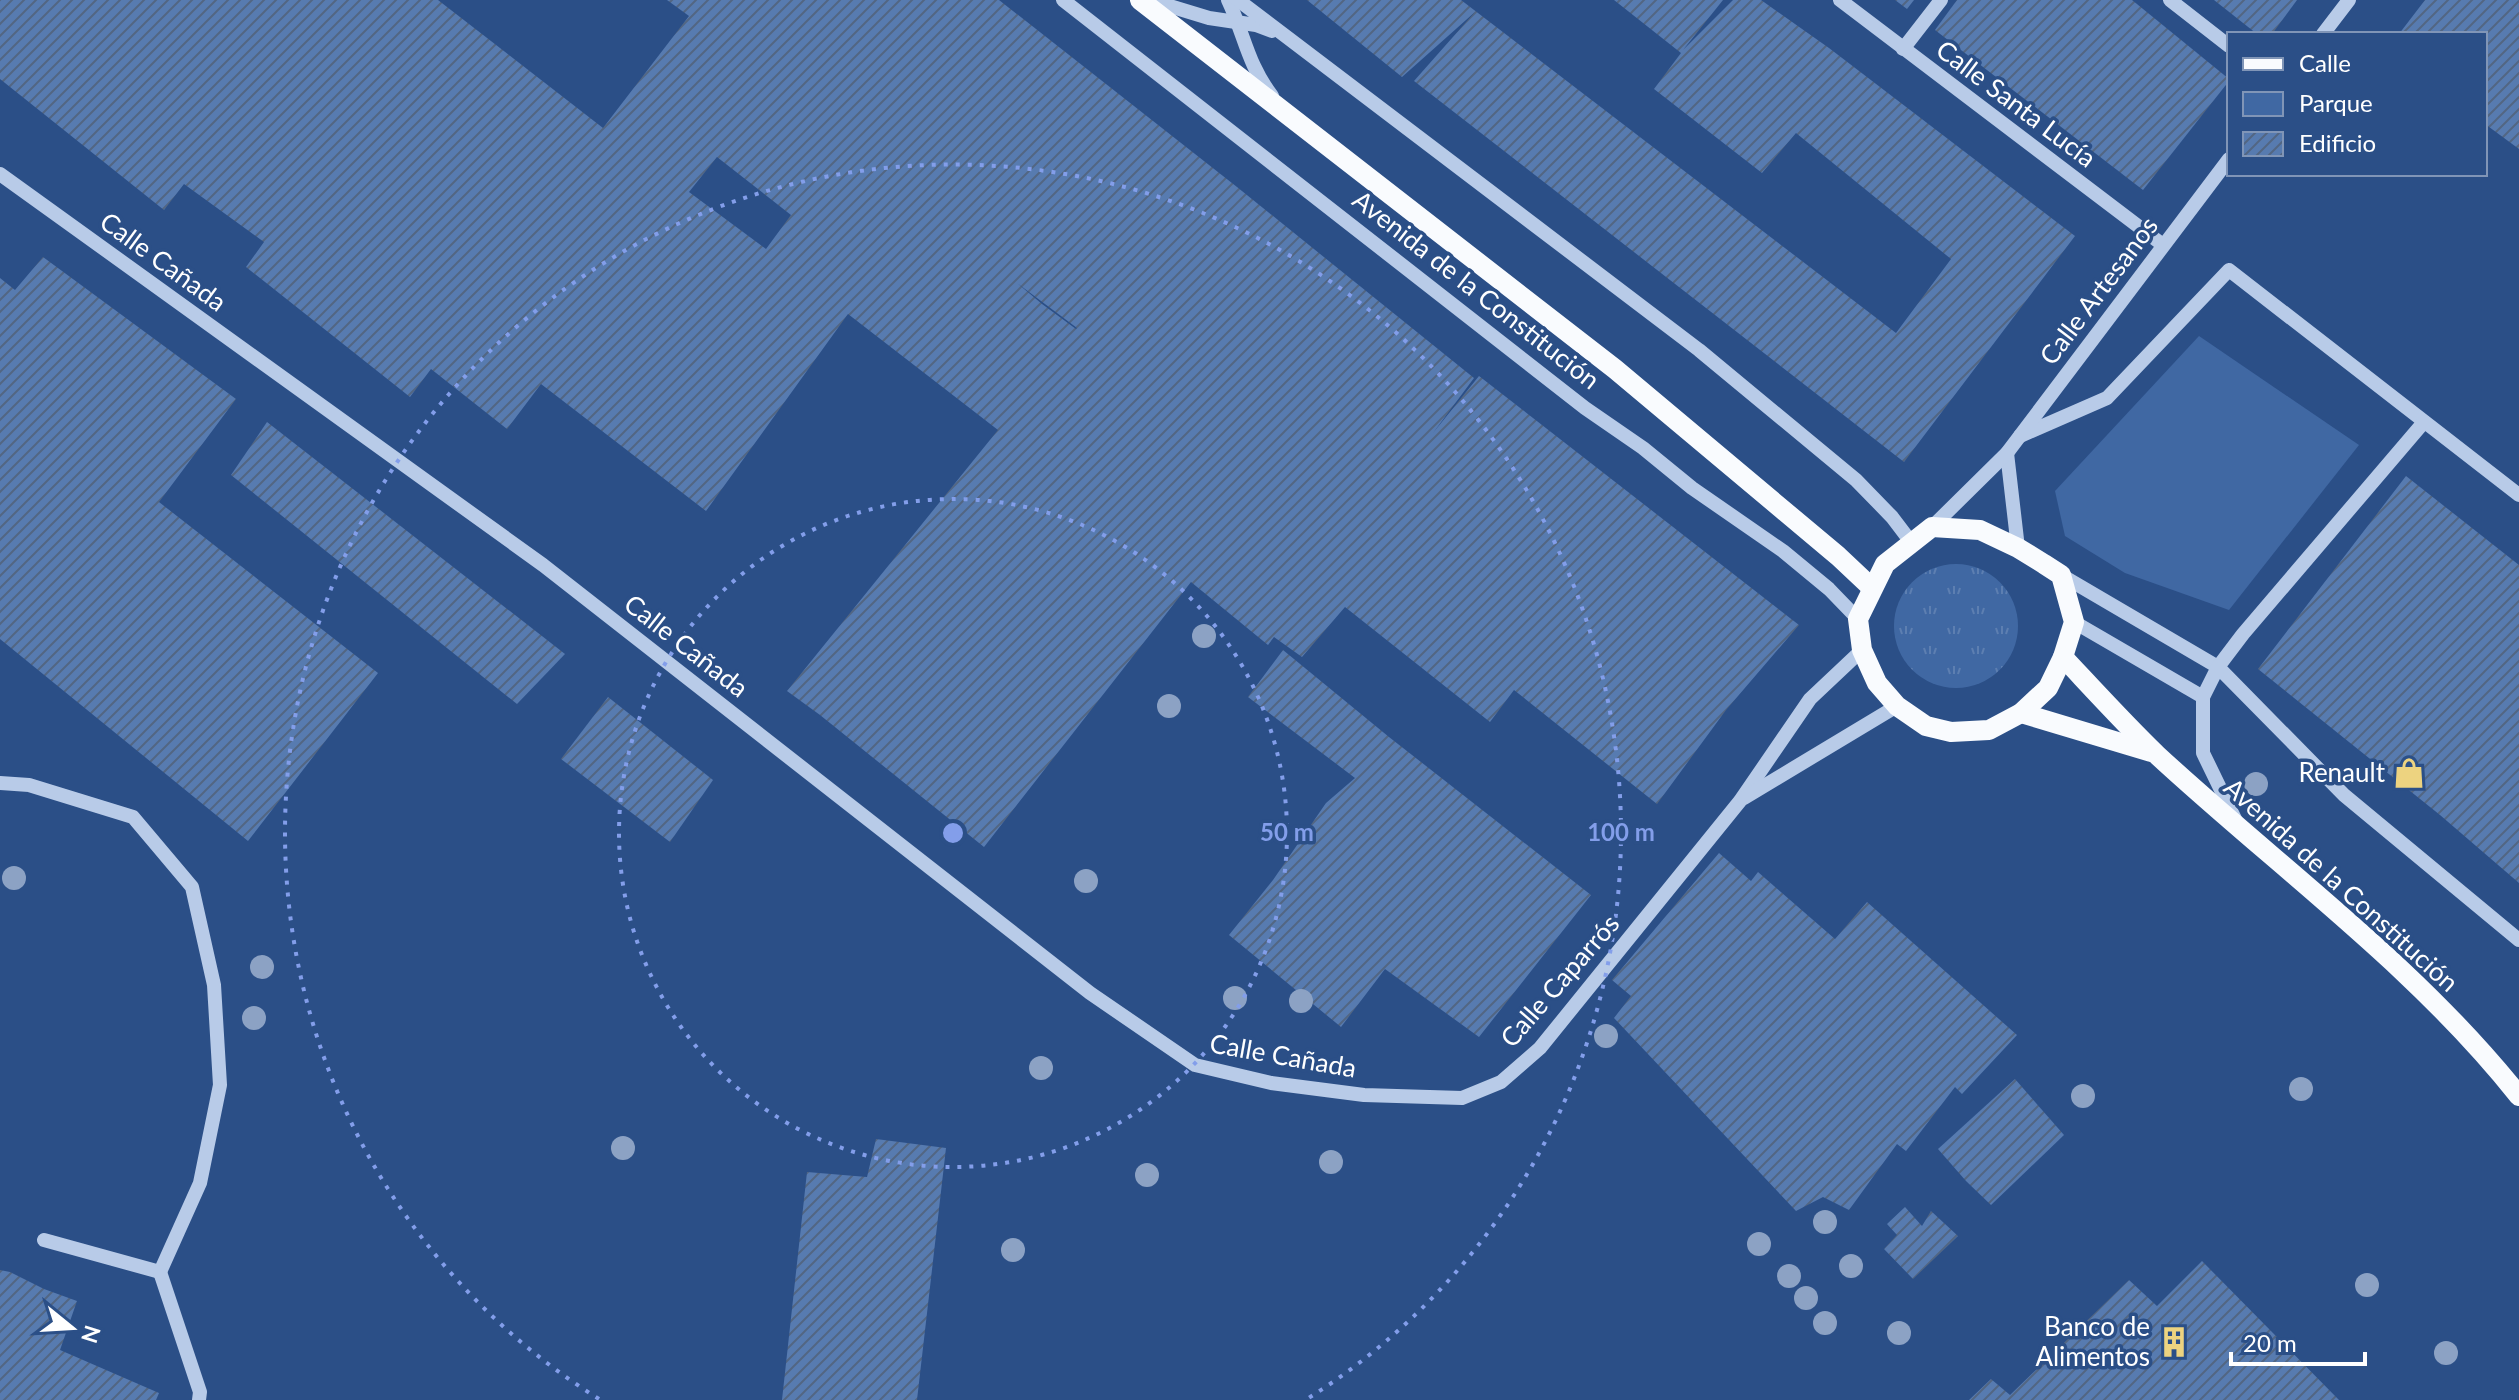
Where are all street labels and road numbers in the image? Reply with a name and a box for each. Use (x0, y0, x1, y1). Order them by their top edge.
street label: Calle Santa Lucía (1930, 33, 2103, 174)
street label: Avenida de la Constitución (1347, 183, 1606, 395)
street label: Calle Cañada (94, 205, 233, 318)
street label: Calle Artesanos (2032, 210, 2164, 371)
street label: Calle Cañada (618, 587, 755, 703)
street label: Avenida de la Constitución (2218, 771, 2465, 998)
street label: Calle Caparrós (1493, 908, 1625, 1053)
street label: Calle Cañada (1207, 1026, 1359, 1084)

